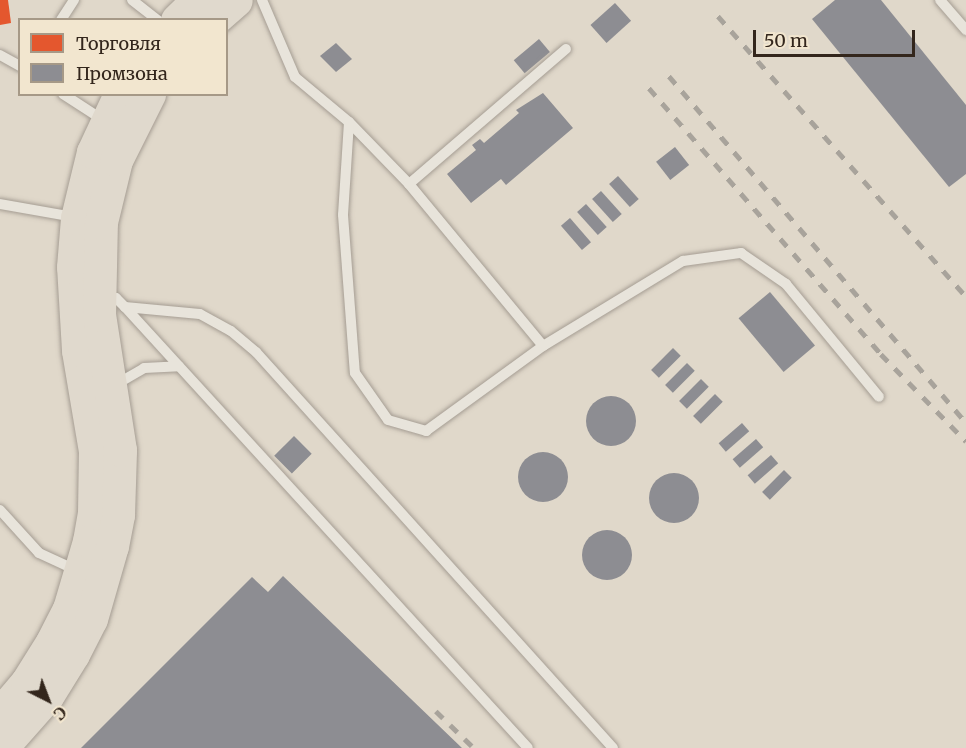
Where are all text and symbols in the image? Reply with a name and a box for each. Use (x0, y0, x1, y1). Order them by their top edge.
legend (18, 18, 228, 96)
scale bar (756, 18, 918, 56)
text: 50 m (764, 29, 808, 52)
text: Торговля (76, 32, 161, 55)
text: Промзона (76, 62, 168, 85)
north arrow (18, 670, 78, 730)
text: С (49, 702, 71, 724)

